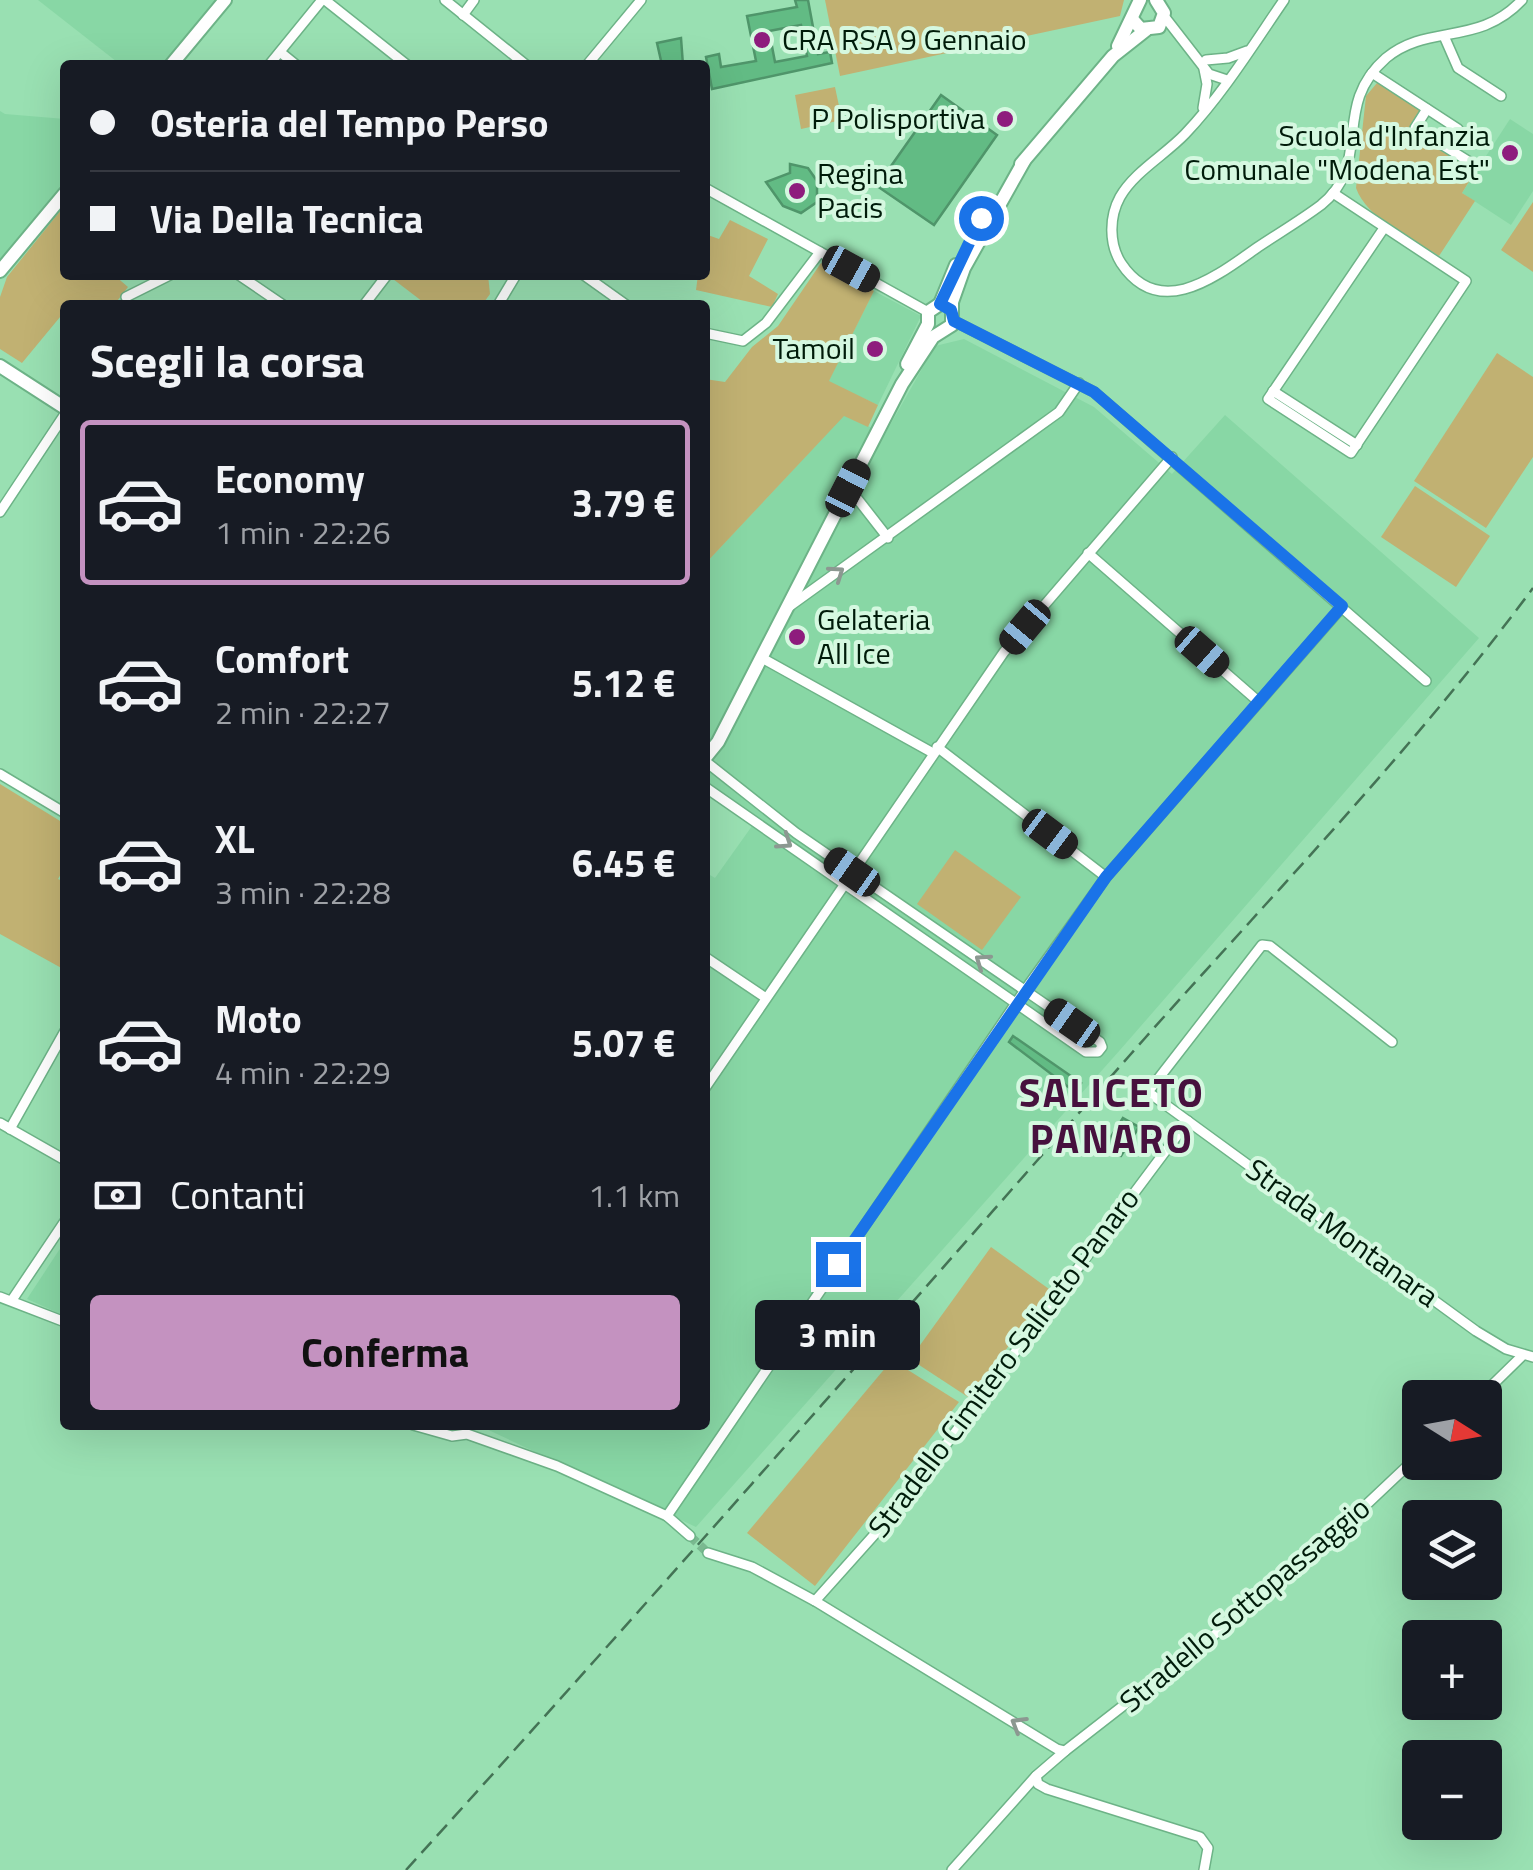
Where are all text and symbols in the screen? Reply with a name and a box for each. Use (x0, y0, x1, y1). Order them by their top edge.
place label: CRA RSA 9 Gennaio (782, 16, 1027, 62)
marker: CRA RSA 9 Gennaio (751, 29, 773, 51)
text: Osteria del Tempo Perso (150, 94, 548, 152)
place label: P Polisportiva (811, 95, 985, 141)
marker: P Polisportiva (994, 108, 1016, 130)
place label: Scuola d'Infanzia Comunale "Modena Est" (1184, 112, 1490, 192)
marker: Scuola d'Infanzia Comunale "Modena Est" (1499, 142, 1521, 164)
place label: Regina Pacis (817, 150, 904, 230)
marker: Regina Pacis (786, 180, 808, 202)
text: Via Della Tecnica (150, 190, 423, 248)
route start (959, 196, 1004, 241)
car (817, 241, 885, 297)
place label: Tamoil (772, 325, 855, 371)
text: Scegli la corsa (90, 326, 365, 394)
marker: Tamoil (864, 338, 886, 360)
text: Economy (215, 450, 365, 508)
car (821, 454, 875, 522)
icon: car (95, 458, 185, 548)
text: 3.79 € (572, 474, 675, 532)
text: 1 min · 22:26 (215, 508, 391, 556)
one-way arrow (826, 567, 845, 585)
car (994, 594, 1056, 660)
place label: Gelateria All Ice (817, 596, 930, 676)
car (1170, 621, 1234, 683)
marker: Gelateria All Ice (786, 626, 808, 648)
text: Comfort (215, 630, 349, 688)
icon: car (95, 638, 185, 728)
text: 5.12 € (572, 654, 675, 712)
text: 2 min · 22:27 (215, 688, 391, 736)
car (1017, 804, 1083, 864)
text: XL (215, 810, 255, 868)
icon: car (95, 818, 185, 908)
one-way arrow (774, 830, 792, 848)
text: 6.45 € (572, 834, 675, 892)
car (819, 843, 885, 901)
text: 3 min · 22:28 (215, 868, 391, 916)
one-way arrow (974, 955, 993, 973)
text: Moto (215, 990, 302, 1048)
car (1039, 994, 1105, 1052)
icon: car (95, 998, 185, 1088)
text: 5.07 € (572, 1014, 675, 1072)
text: 4 min · 22:29 (215, 1048, 391, 1096)
district label: SALICETO PANARO (1019, 1062, 1205, 1169)
street label: Strada Montanara (1237, 1146, 1449, 1318)
text: Contanti (170, 1166, 305, 1224)
icon: cash (90, 1168, 145, 1223)
text: 1.1 km (588, 1171, 680, 1219)
street label: Stradello Cimitero Saliceto Panaro (856, 1178, 1150, 1547)
route end (816, 1242, 861, 1287)
button: Conferma (90, 1295, 680, 1410)
callout: 3 min (756, 1299, 920, 1369)
text: 3 min (799, 1311, 876, 1359)
north arrow (1402, 1380, 1502, 1480)
map controls (1402, 1380, 1502, 1840)
street label: Stradello Sottopassaggio (1109, 1485, 1380, 1723)
button: layers (1402, 1500, 1502, 1600)
button: + (1402, 1620, 1502, 1720)
one-way arrow (1011, 1717, 1029, 1736)
button: − (1402, 1740, 1502, 1840)

